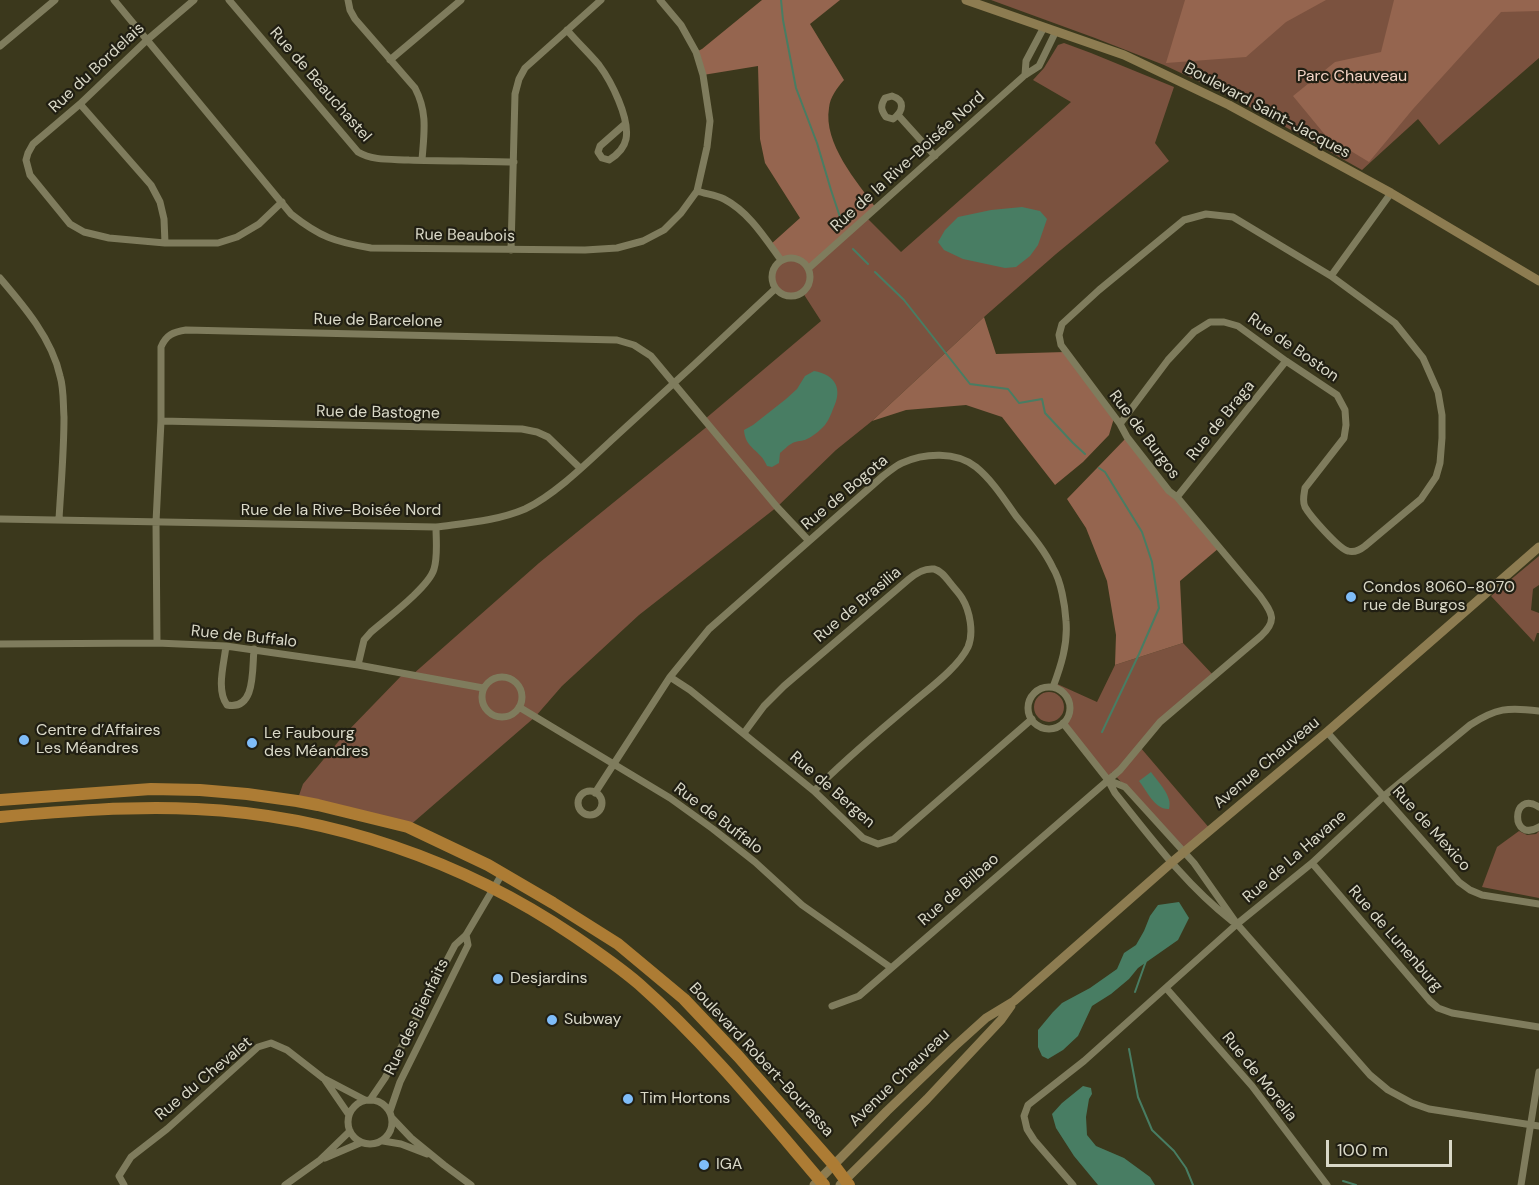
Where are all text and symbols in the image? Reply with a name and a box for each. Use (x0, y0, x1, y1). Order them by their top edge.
street label: Rue du Bordelais (45, 19, 149, 117)
street label: Rue de Beauchastel (265, 24, 375, 146)
street label: Boulevard Saint-Jacques (1181, 59, 1353, 163)
park label: Parc Chauveau (1297, 67, 1407, 87)
street label: Rue de la Rive-Boisée Nord (827, 88, 989, 236)
street label: Rue Beaubois (415, 226, 515, 246)
street label: Rue de Boston (1244, 309, 1342, 387)
street label: Rue de Barcelone (313, 310, 443, 332)
street label: Rue de Braga (1183, 377, 1259, 465)
street label: Rue de Burgos (1104, 387, 1184, 483)
street label: Rue de Bastogne (316, 402, 440, 424)
street label: Rue de Bogota (798, 451, 892, 535)
street label: Rue de la Rive-Boisée Nord (241, 501, 441, 521)
street label: Rue de Brasilia (811, 563, 905, 647)
place label: Condos 8060-8070 rue de Burgos (1363, 578, 1515, 616)
marker: Condos 8060-8070 rue de Burgos (1344, 590, 1358, 604)
street label: Rue de Buffalo (190, 622, 298, 652)
street label: Avenue Chauveau (1210, 713, 1324, 813)
place label: Centre d’Affaires Les Méandres (36, 721, 161, 759)
place label: Le Faubourg des Méandres (264, 724, 369, 762)
marker: Centre d’Affaires Les Méandres (17, 733, 31, 747)
marker: Le Faubourg des Méandres (245, 736, 259, 750)
street label: Rue de Bergen (785, 748, 879, 832)
street label: Rue de Buffalo (670, 779, 766, 859)
street label: Rue de Mexico (1388, 782, 1474, 876)
street label: Rue de La Havane (1239, 807, 1351, 907)
street label: Rue de Bilbao (915, 850, 1003, 930)
street label: Rue de Lunenburg (1344, 882, 1446, 996)
street label: Rue des Bienfaits (381, 956, 453, 1078)
place label: Desjardins (510, 969, 587, 989)
marker: Desjardins (491, 972, 505, 986)
street label: Boulevard Robert-Bourassa (685, 979, 837, 1141)
place label: Subway (564, 1010, 621, 1030)
marker: Subway (545, 1013, 559, 1027)
street label: Avenue Chauveau (846, 1025, 954, 1131)
street label: Rue de Morelia (1217, 1029, 1301, 1125)
street label: Rue du Chevalet (152, 1033, 256, 1125)
place label: Tim Hortons (640, 1089, 730, 1109)
marker: Tim Hortons (621, 1092, 635, 1106)
scale bar (1329, 1128, 1455, 1166)
text: 100 m (1337, 1138, 1388, 1162)
place label: IGA (716, 1155, 742, 1175)
marker: IGA (697, 1158, 711, 1172)

